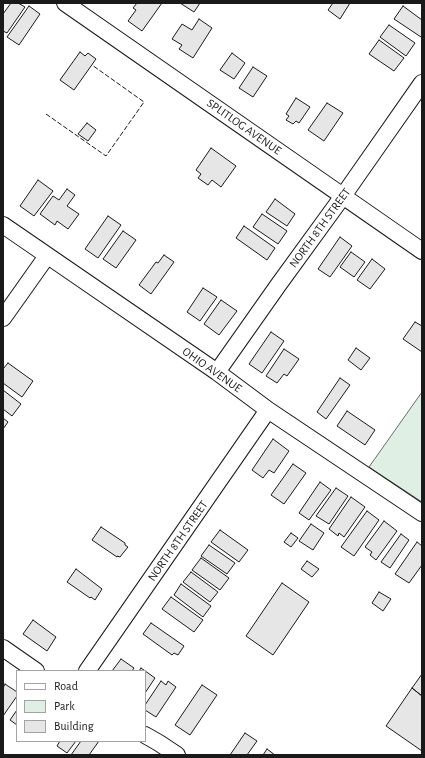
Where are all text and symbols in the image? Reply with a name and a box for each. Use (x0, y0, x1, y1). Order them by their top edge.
street label: SPLITLOG AVENUE (204, 96, 284, 158)
street label: NORTH 8TH STREET (286, 185, 354, 271)
street label: OHIO AVENUE (180, 344, 244, 396)
street label: NORTH 8TH STREET (145, 498, 211, 584)
legend (16, 670, 146, 742)
text: Road (54, 680, 78, 692)
text: Park (54, 700, 75, 712)
text: Building (54, 720, 94, 732)

